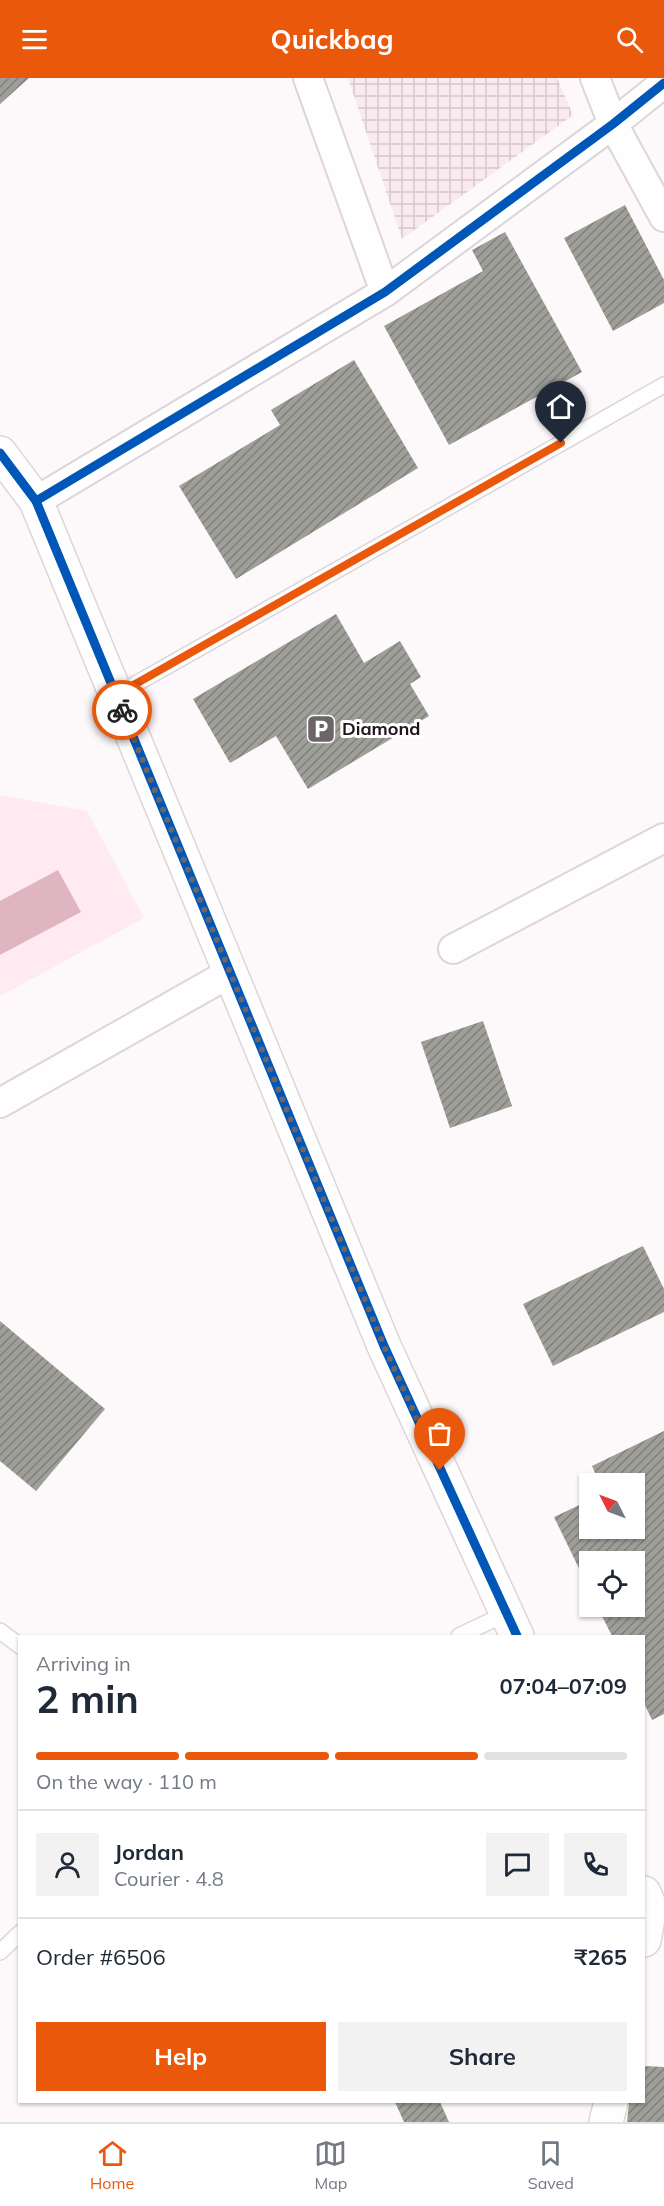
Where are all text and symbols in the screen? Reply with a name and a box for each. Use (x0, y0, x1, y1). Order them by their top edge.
text: Quickbag (270, 22, 394, 56)
icon: menu (18, 23, 51, 56)
icon: search (613, 23, 646, 56)
pin (535, 381, 586, 443)
icon: home (544, 390, 577, 423)
courier (92, 680, 152, 740)
icon: bike (106, 694, 139, 727)
parking icon: Diamond (305, 713, 337, 745)
place label: Diamond (342, 717, 420, 740)
pin (414, 1408, 465, 1470)
icon: bag (423, 1417, 456, 1450)
north arrow (579, 1473, 645, 1539)
map controls (579, 1473, 645, 1617)
button: locate (579, 1551, 645, 1617)
text: Arriving in (36, 1651, 131, 1676)
text: 07:04–07:09 (499, 1672, 627, 1700)
text: 2 min (36, 1674, 139, 1723)
text: On the way · 110 m (36, 1769, 217, 1794)
button: person (36, 1833, 99, 1896)
button: chat (486, 1833, 549, 1896)
button: phone (564, 1833, 627, 1896)
text: Jordan (114, 1838, 184, 1866)
text: Courier · 4.8 (114, 1866, 224, 1891)
text: Order #6506 (36, 1943, 166, 1971)
text: ₹265 (574, 1943, 627, 1971)
button: Help (36, 2022, 326, 2091)
button: Share (338, 2022, 627, 2091)
tab: Home (90, 2137, 134, 2193)
tab: Map (314, 2137, 347, 2193)
tab: Saved (528, 2137, 574, 2193)

